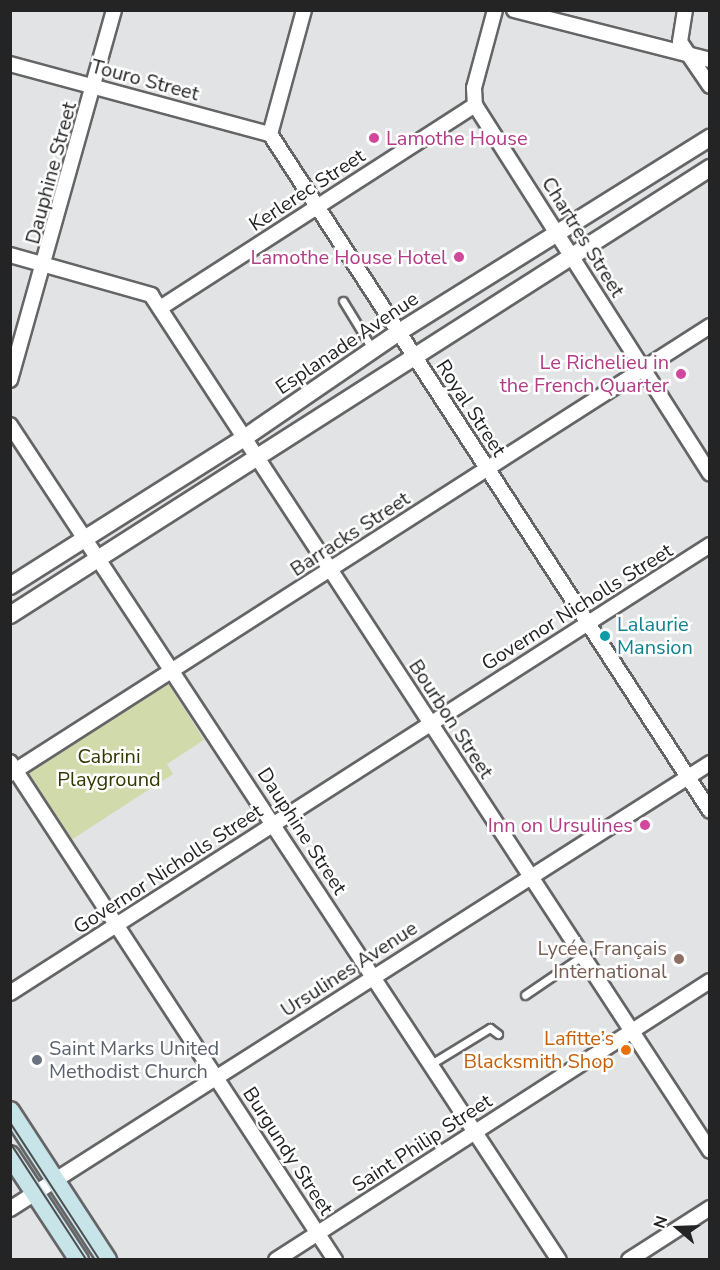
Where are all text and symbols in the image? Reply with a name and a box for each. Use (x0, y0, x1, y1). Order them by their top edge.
street label: Touro Street (88, 54, 202, 106)
street label: Dauphine Street (21, 99, 81, 247)
place label: Lamothe House (386, 126, 528, 150)
marker: Lamothe House (367, 131, 381, 145)
street label: Kerlerec Street (245, 144, 369, 236)
street label: Chartres Street (536, 173, 630, 301)
place label: Lamothe House Hotel (251, 245, 447, 269)
marker: Lamothe House Hotel (452, 250, 466, 264)
street label: Esplanade Avenue (271, 286, 423, 400)
place label: Le Richelieu in the French Quarter (500, 350, 669, 397)
street label: Royal Street (431, 355, 511, 461)
marker: Le Richelieu in the French Quarter (674, 367, 688, 381)
street label: Barracks Street (286, 487, 414, 581)
street label: Governor Nicholls Street (477, 538, 677, 676)
place label: Lalaurie Mansion (617, 612, 693, 659)
marker: Lalaurie Mansion (598, 629, 612, 643)
street label: Bourbon Street (404, 655, 498, 783)
park label: Cabrini Playground (57, 744, 161, 791)
street label: Dauphine Street (252, 763, 352, 899)
street label: Governor Nicholls Street (69, 799, 267, 939)
place label: Inn on Ursulines (488, 813, 633, 837)
marker: Inn on Ursulines (638, 818, 652, 832)
street label: Ursulines Avenue (276, 916, 422, 1022)
place label: Lycée Français International (538, 936, 667, 983)
marker: Lycée Français International (672, 952, 686, 966)
place label: Lafitte’s Blacksmith Shop (464, 1026, 614, 1073)
place label: Saint Marks United Methodist Church (49, 1036, 219, 1083)
marker: Lafitte’s Blacksmith Shop (619, 1043, 633, 1057)
marker: Saint Marks United Methodist Church (30, 1053, 44, 1067)
street label: Burgundy Street (238, 1083, 338, 1219)
street label: Saint Philip Street (348, 1089, 496, 1197)
north arrow (648, 1198, 708, 1258)
text: N (649, 1213, 673, 1231)

